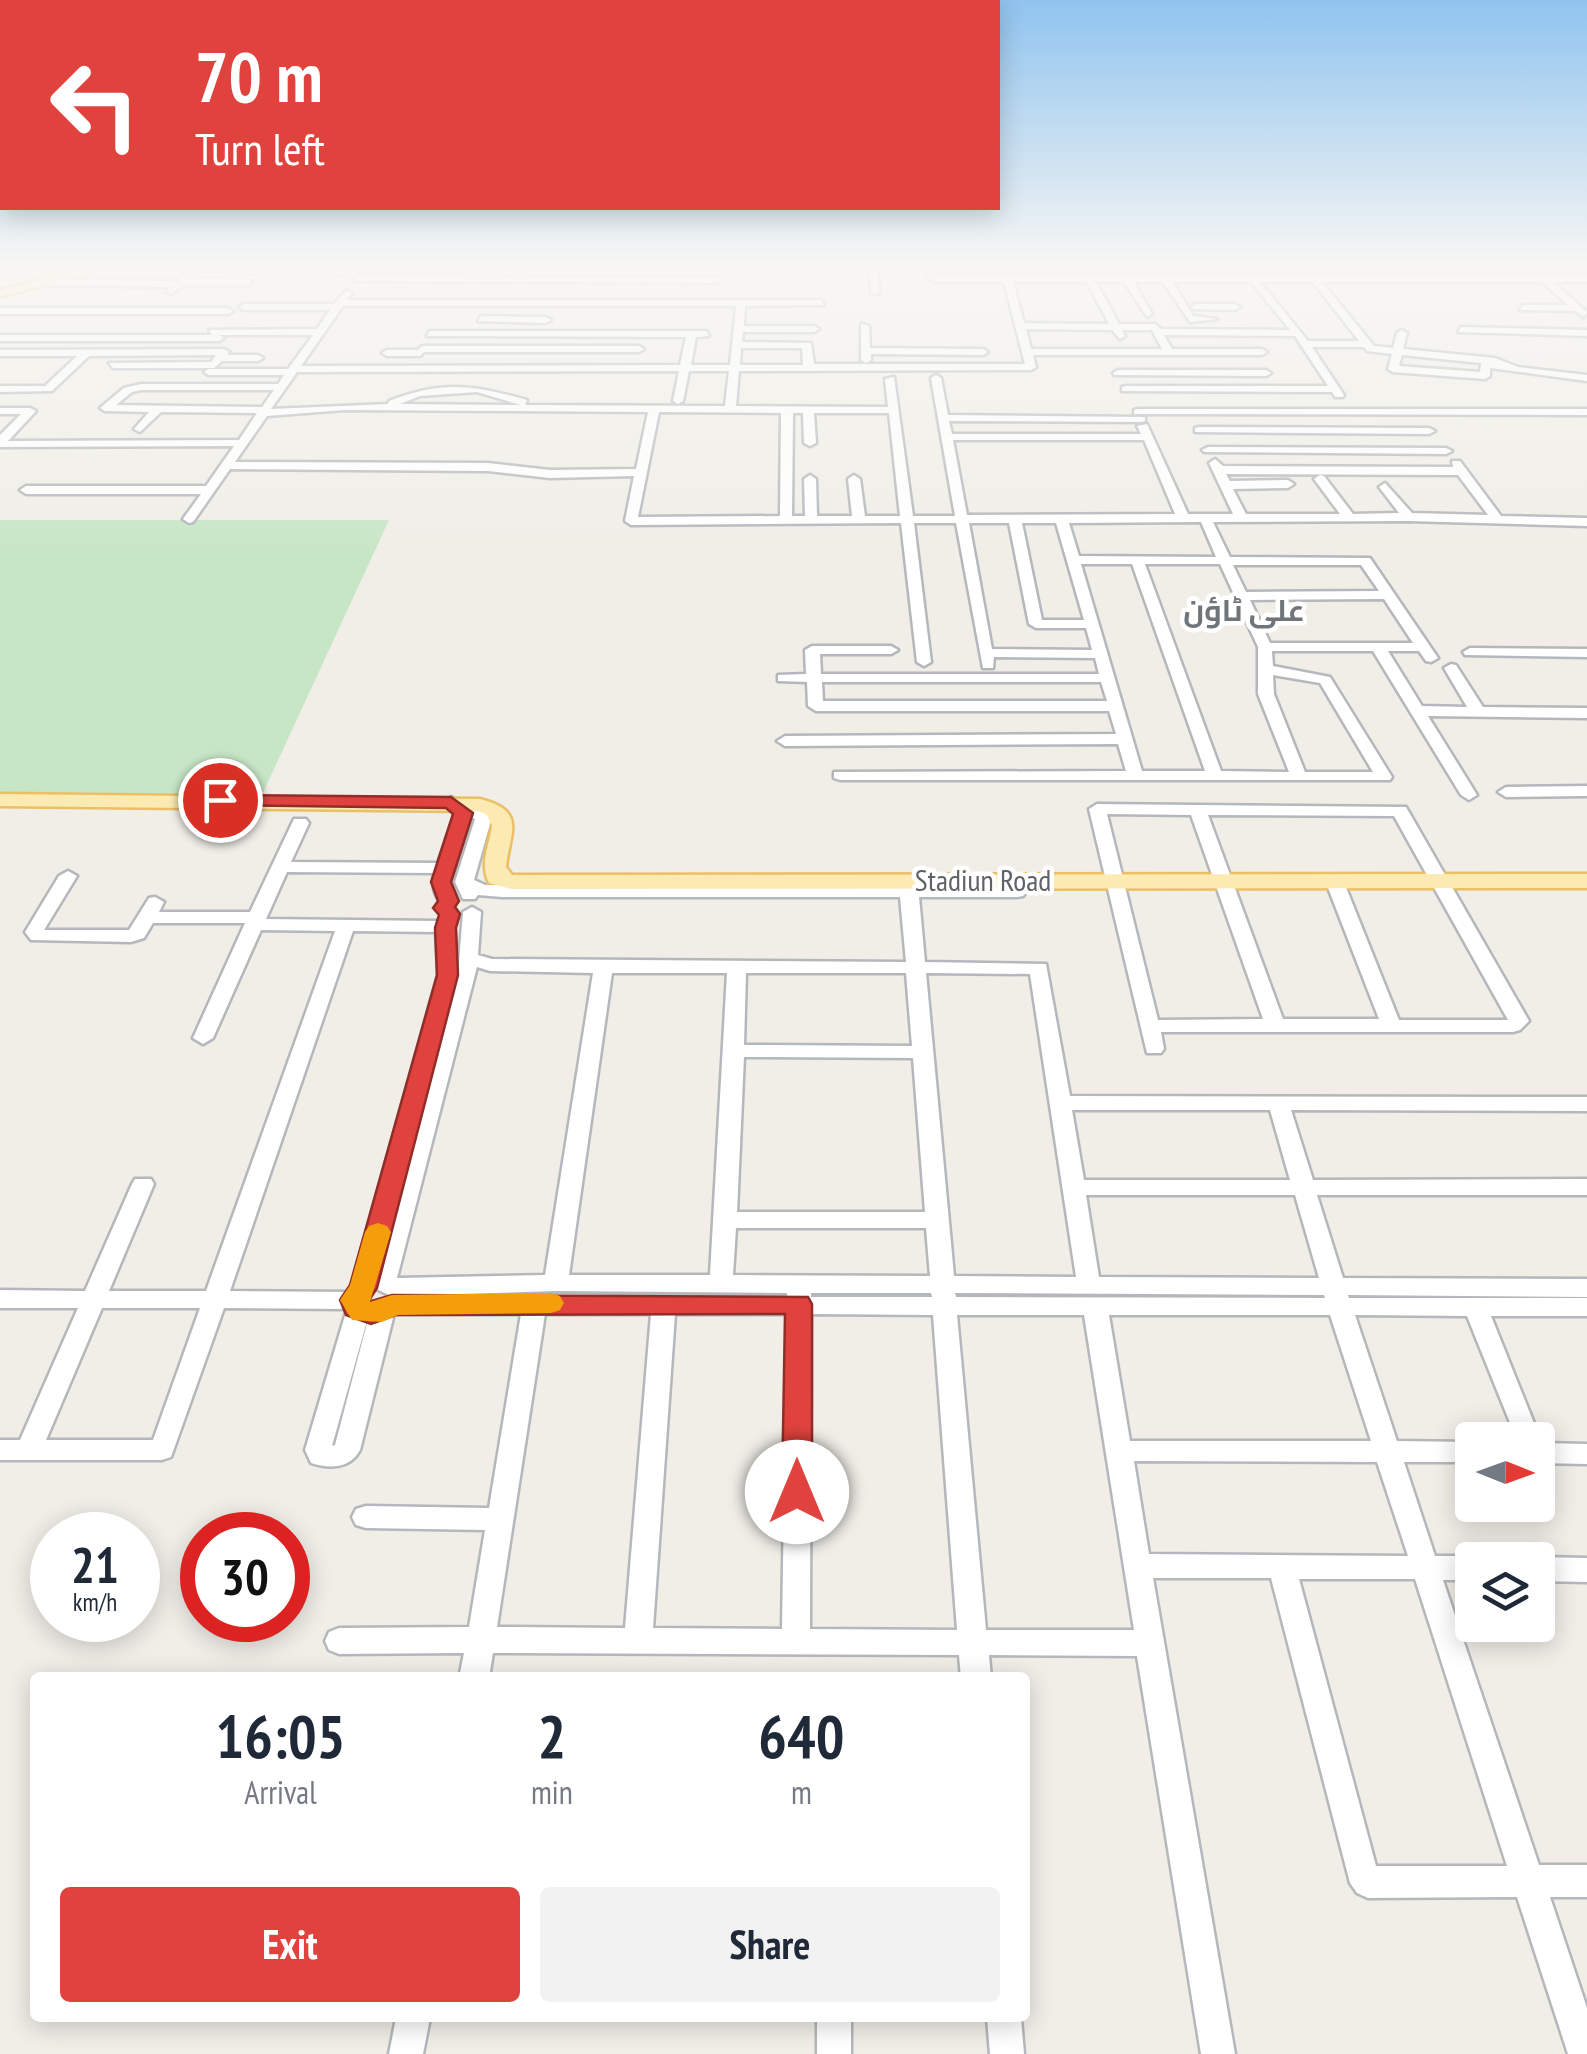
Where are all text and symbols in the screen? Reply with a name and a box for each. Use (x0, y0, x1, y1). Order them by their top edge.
text: 70 m (195, 31, 323, 121)
icon: left (30, 40, 160, 170)
text: Turn left (195, 119, 325, 177)
district label: علی ٹاؤن (1183, 590, 1305, 629)
pin (178, 758, 263, 843)
icon: arrive (193, 773, 248, 828)
street label: Stadiun Road (915, 860, 1051, 899)
north arrow (1455, 1422, 1555, 1522)
map controls (1455, 1422, 1555, 1642)
position arrow (745, 1440, 849, 1544)
speed limit sign: 30 (180, 1512, 310, 1642)
text: 21 (71, 1532, 119, 1597)
button: layers (1455, 1542, 1555, 1642)
text: km/h (73, 1586, 117, 1618)
text: 16:05 (216, 1697, 345, 1775)
text: 2 (538, 1697, 566, 1775)
text: 640 (758, 1697, 844, 1775)
text: Arrival (244, 1771, 317, 1813)
text: min (531, 1771, 573, 1813)
text: m (791, 1771, 812, 1813)
button: Exit (60, 1887, 520, 2002)
button: Share (540, 1887, 1000, 2002)

